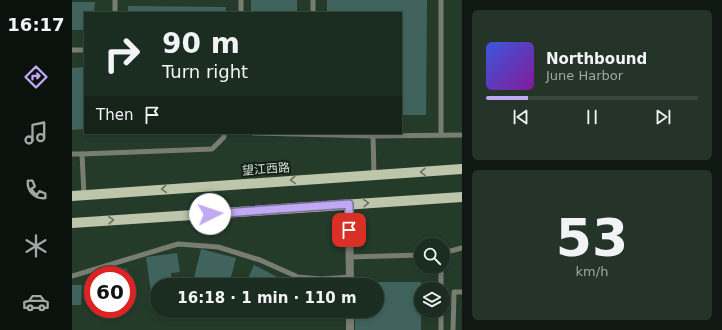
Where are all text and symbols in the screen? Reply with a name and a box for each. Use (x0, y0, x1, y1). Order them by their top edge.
text: 16:17 (7, 14, 65, 35)
text: 90 m (162, 27, 240, 60)
icon: right (96, 28, 148, 80)
text: Northbound (546, 50, 647, 68)
text: Turn right (162, 61, 248, 82)
icon: directions (22, 63, 50, 91)
text: June Harbor (546, 68, 623, 83)
icon: arrive (141, 104, 163, 126)
text: Then (96, 106, 133, 124)
icon: previous (510, 106, 532, 128)
icon: pause (581, 106, 603, 128)
icon: next (652, 106, 674, 128)
icon: music (22, 119, 50, 147)
street label: 望江西路 (242, 160, 290, 178)
one-way arrow (420, 167, 426, 176)
icon: phone (22, 176, 50, 204)
one-way arrow (290, 176, 296, 184)
one-way arrow (161, 185, 167, 194)
position arrow (189, 193, 231, 235)
one-way arrow (363, 199, 369, 208)
text: 53 (556, 208, 628, 268)
pin (332, 213, 366, 247)
one-way arrow (108, 216, 114, 225)
icon: arrive (338, 219, 360, 241)
icon: climate (22, 232, 50, 260)
map controls (414, 238, 450, 318)
button: search (414, 238, 450, 274)
text: km/h (576, 264, 608, 279)
speed limit sign: 60 (84, 266, 136, 318)
button: layers (414, 282, 450, 318)
icon: car (22, 288, 50, 316)
text: 16:18 · 1 min · 110 m (177, 289, 357, 307)

